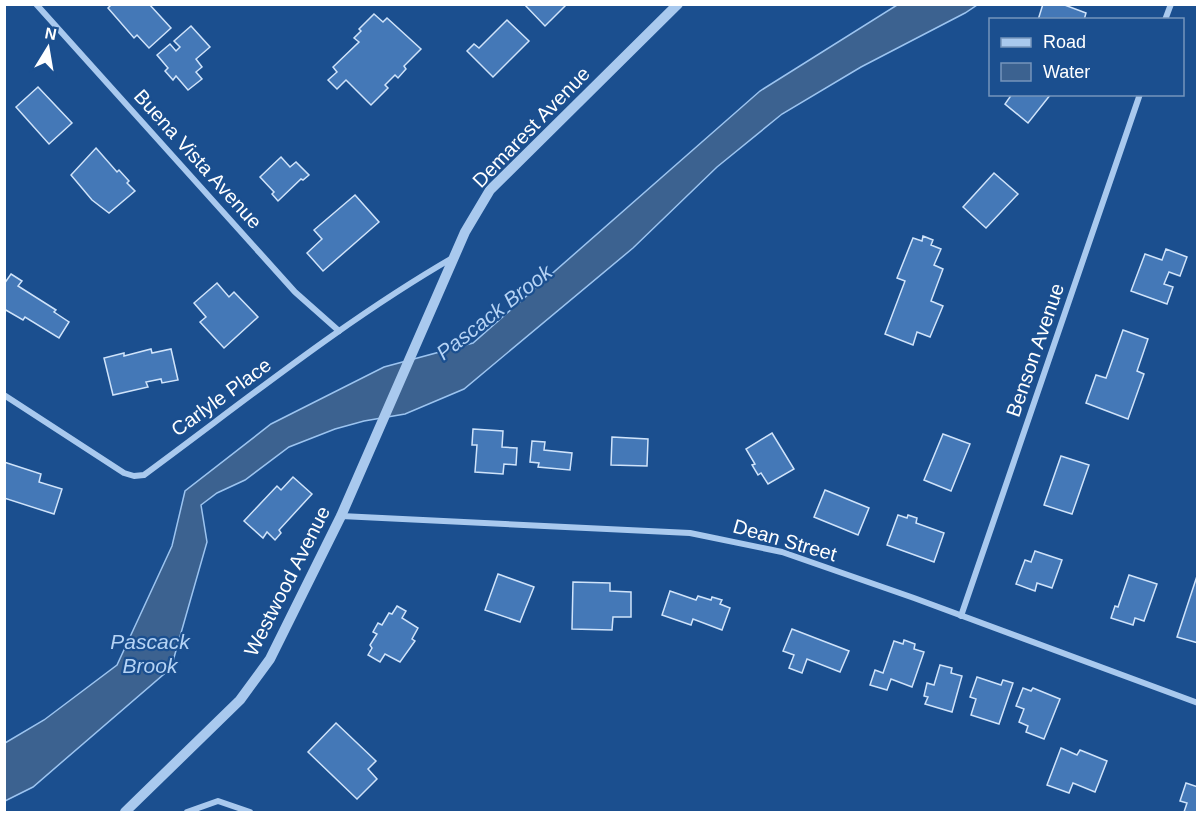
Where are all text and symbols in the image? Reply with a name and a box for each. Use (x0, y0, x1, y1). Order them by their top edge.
north arrow (18, 18, 78, 78)
legend (989, 18, 1184, 96)
text: N (43, 24, 58, 43)
text: Road (1043, 32, 1086, 52)
street label: Demarest Avenue (468, 62, 594, 192)
text: Water (1043, 62, 1090, 82)
street label: Buena Vista Avenue (130, 85, 266, 233)
water label: Pascack Brook (432, 259, 557, 364)
street label: Benson Avenue (1002, 280, 1068, 420)
street label: Carlyle Place (167, 353, 275, 441)
street label: Westwood Avenue (240, 503, 334, 659)
street label: Dean Street (731, 515, 840, 565)
water label: Pascack Brook (110, 630, 191, 677)

